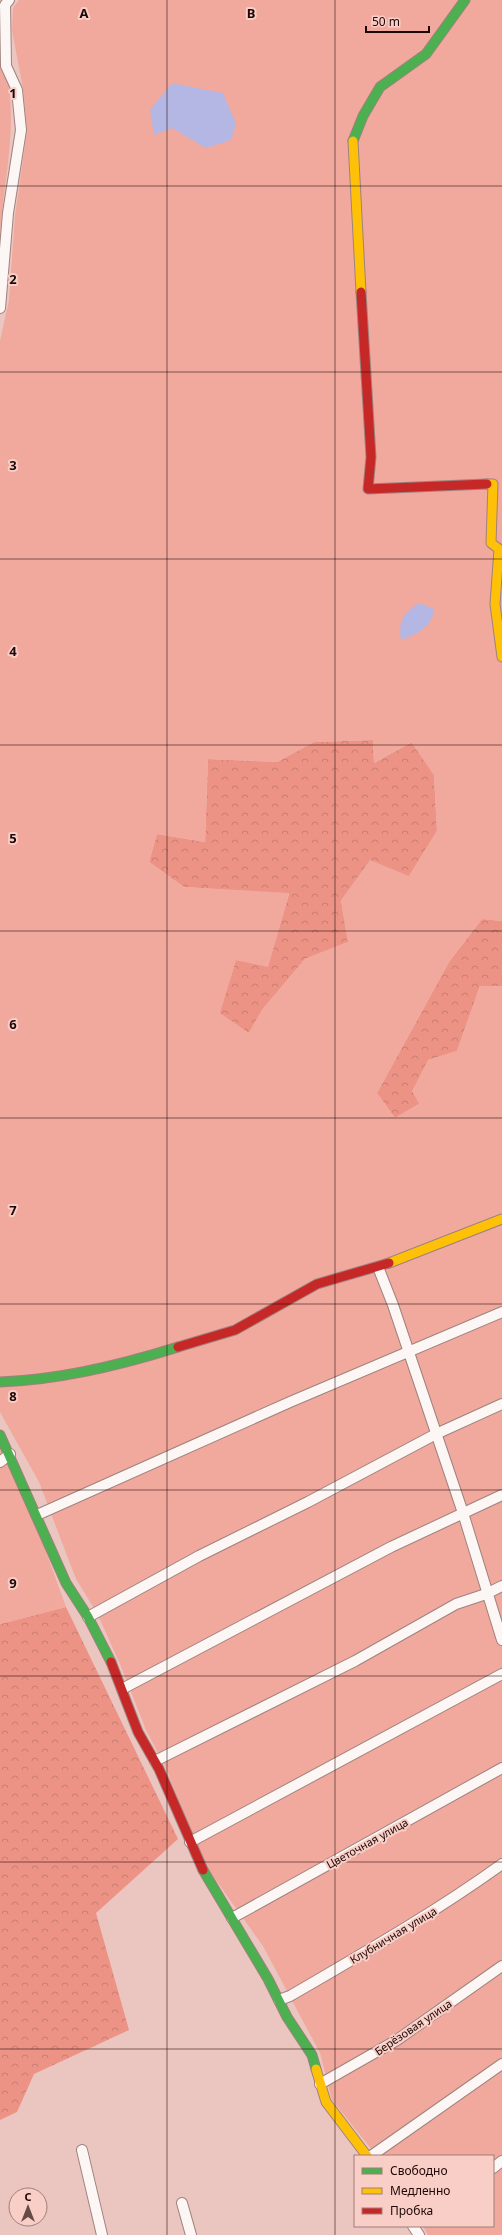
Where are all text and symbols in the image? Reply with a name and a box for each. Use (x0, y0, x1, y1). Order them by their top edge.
text: A (80, 4, 89, 22)
text: B (247, 4, 255, 22)
scale bar (366, 8, 429, 34)
text: 50 m (372, 13, 400, 30)
text: 1 (9, 84, 17, 102)
text: 2 (9, 270, 17, 288)
text: 3 (9, 456, 17, 474)
text: 4 (9, 642, 17, 660)
text: 5 (9, 829, 17, 847)
text: 6 (9, 1015, 17, 1033)
text: 7 (9, 1201, 17, 1219)
text: 8 (9, 1387, 17, 1405)
text: 9 (9, 1574, 17, 1592)
street label: Цветочная улица (323, 1814, 411, 1872)
street label: Клубничная улица (347, 1903, 439, 1967)
street label: Берёзовая улица (371, 1996, 455, 2058)
legend (354, 2155, 494, 2227)
text: Свободно (390, 2162, 448, 2179)
text: Медленно (390, 2182, 450, 2199)
north arrow (8, 2187, 48, 2227)
text: С (24, 2189, 32, 2204)
text: Пробка (390, 2202, 433, 2219)

